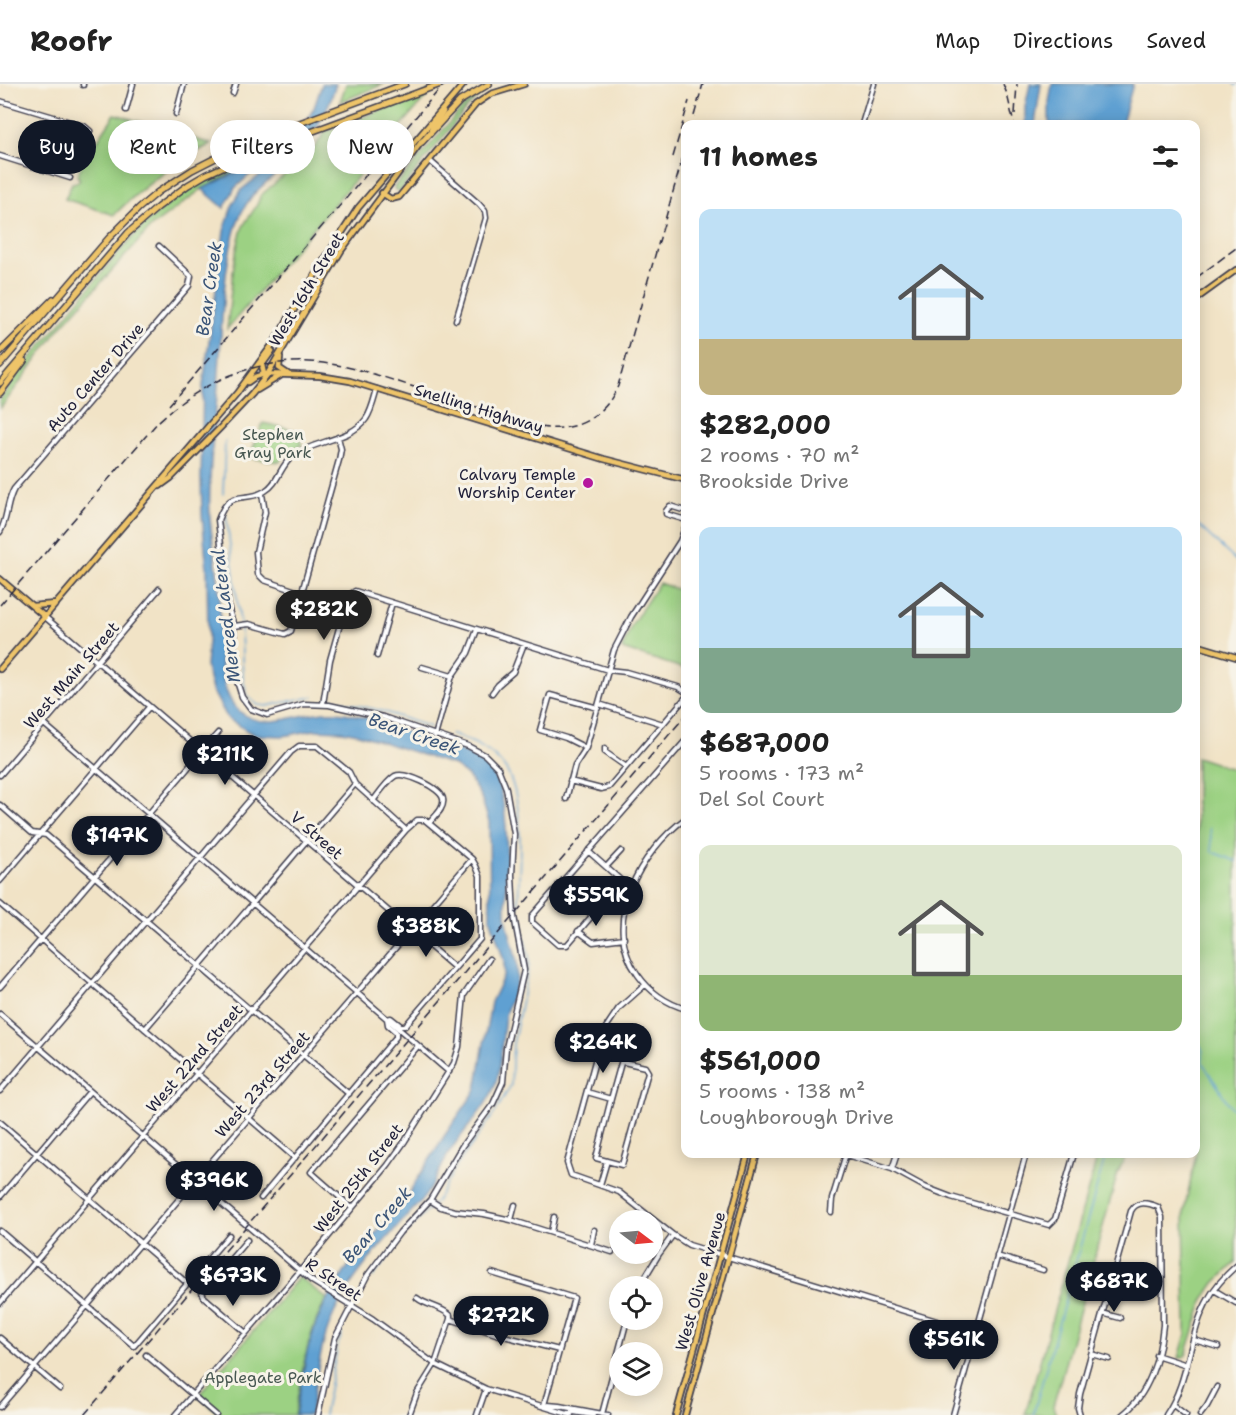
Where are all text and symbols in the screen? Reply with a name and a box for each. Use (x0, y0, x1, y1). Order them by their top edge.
text: Roofr (30, 22, 112, 60)
text: Map (935, 27, 980, 55)
text: Directions (1013, 27, 1113, 55)
text: Saved (1146, 27, 1206, 55)
chip: Buy (18, 120, 96, 174)
chip: Rent (108, 120, 198, 174)
chip: Filters (210, 120, 315, 174)
chip: New (327, 120, 414, 174)
text: 11 homes (699, 139, 818, 174)
icon: filters (1149, 140, 1182, 173)
street label: West 16th Street (264, 228, 349, 350)
water label: Bear Creek (190, 239, 228, 338)
icon: home (887, 248, 995, 356)
street label: Auto Center Drive (42, 318, 149, 436)
street label: Snelling Highway (412, 379, 546, 438)
text: $282,000 (699, 407, 831, 442)
park label: Stephen Gray Park (234, 424, 312, 463)
text: 2 rooms · 70 m² (699, 442, 860, 468)
place label: Calvary Temple Worship Center (458, 464, 576, 503)
text: Brookside Drive (699, 468, 849, 494)
marker: Calvary Temple Worship Center (581, 476, 595, 490)
water label: Merced Lateral (206, 548, 246, 684)
icon: home (887, 566, 995, 674)
pin: $282K (282, 590, 366, 641)
text: $282K (290, 596, 358, 622)
street label: West Main Street (19, 617, 124, 733)
water label: Bear Creek (365, 707, 464, 761)
text: $687,000 (699, 725, 830, 760)
pin: $211K (183, 735, 267, 786)
text: $211K (196, 741, 254, 767)
text: 5 rooms · 173 m² (699, 760, 864, 786)
text: Del Sol Court (699, 786, 825, 812)
street label: V Street (286, 807, 347, 864)
pin: $147K (75, 816, 159, 867)
text: $147K (86, 822, 148, 848)
pin: $559K (554, 876, 638, 927)
text: $559K (563, 882, 629, 908)
icon: home (887, 884, 995, 992)
pin: $388K (384, 907, 468, 958)
text: $388K (391, 913, 461, 939)
street label: West 22nd Street (141, 1000, 247, 1117)
pin: $264K (561, 1023, 645, 1074)
street label: West 23rd Street (210, 1027, 314, 1142)
text: $264K (569, 1029, 637, 1055)
text: $561,000 (699, 1043, 821, 1078)
text: 5 rooms · 138 m² (699, 1078, 865, 1104)
text: Loughborough Drive (699, 1104, 894, 1130)
street label: West 25th Street (309, 1119, 408, 1237)
pin: $396K (172, 1161, 256, 1212)
text: $396K (180, 1167, 248, 1193)
water label: Bear Creek (337, 1181, 418, 1269)
street label: West Olive Avenue (671, 1209, 730, 1353)
north arrow (609, 1210, 663, 1264)
map controls (609, 1210, 663, 1396)
street label: R Street (302, 1253, 366, 1306)
pin: $673K (191, 1256, 275, 1307)
text: $673K (199, 1262, 267, 1288)
pin: $687K (1072, 1262, 1156, 1313)
text: $687K (1080, 1268, 1148, 1294)
button: locate (609, 1276, 663, 1330)
pin: $272K (459, 1296, 543, 1347)
text: $272K (468, 1302, 534, 1328)
pin: $561K (912, 1320, 996, 1371)
text: $561K (923, 1326, 985, 1352)
button: layers (609, 1342, 663, 1396)
park label: Applegate Park (204, 1367, 322, 1388)

